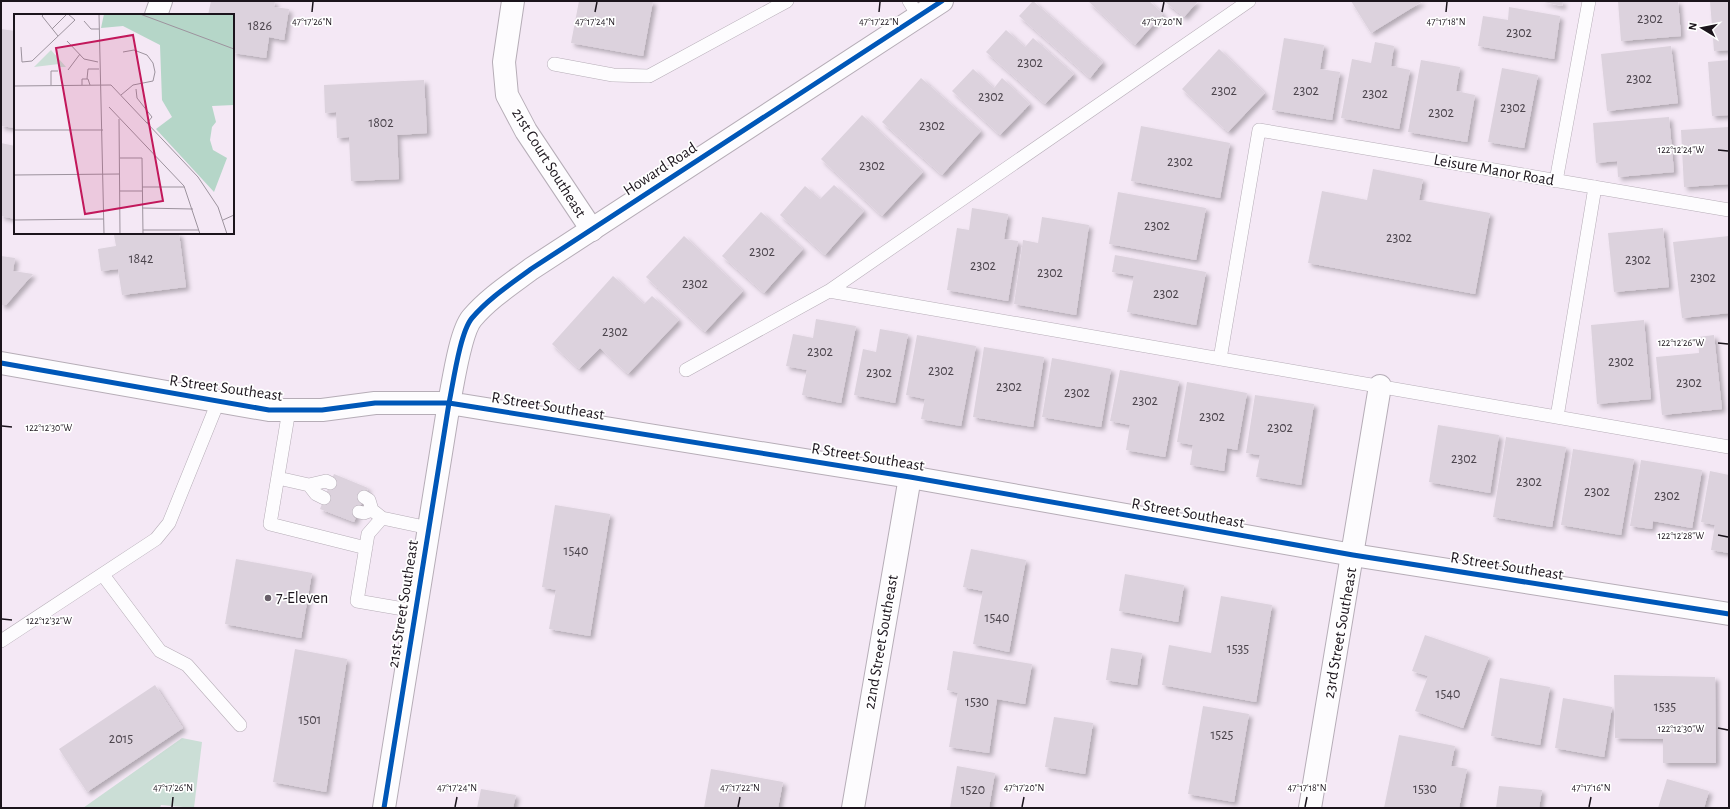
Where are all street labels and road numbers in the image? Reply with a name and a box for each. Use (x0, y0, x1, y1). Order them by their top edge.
street label: 21st Court Southeast (509, 105, 589, 221)
street label: Howard Road (620, 139, 700, 199)
street label: Leisure Manor Road (1433, 152, 1555, 188)
street label: R Street Southeast (168, 372, 284, 404)
street label: R Street Southeast (490, 389, 606, 423)
street label: R Street Southeast (810, 440, 926, 474)
street label: R Street Southeast (1130, 495, 1246, 531)
street label: 21st Street Southeast (385, 539, 421, 669)
street label: R Street Southeast (1449, 549, 1565, 583)
street label: 23rd Street Southeast (1321, 566, 1359, 700)
street label: 22nd Street Southeast (861, 573, 901, 711)

